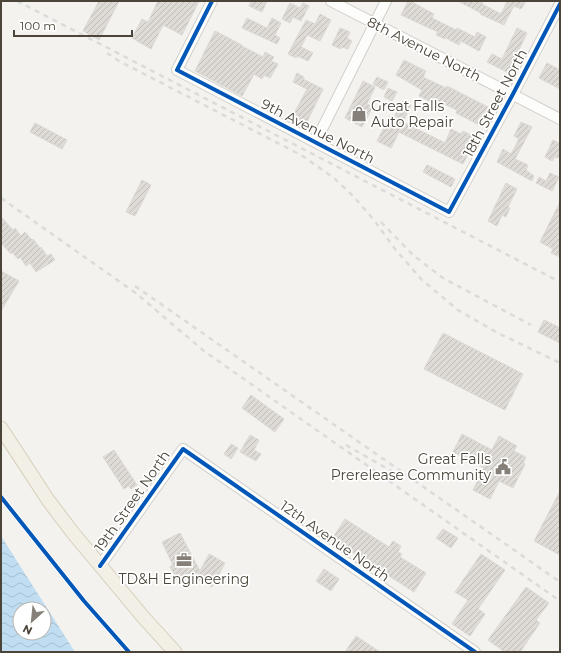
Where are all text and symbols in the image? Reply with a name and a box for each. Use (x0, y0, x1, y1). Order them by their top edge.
scale bar (14, 12, 132, 38)
street label: 8th Avenue North (364, 13, 484, 85)
text: 100 m (20, 18, 56, 33)
street label: 18th Street North (459, 46, 531, 160)
street label: 9th Avenue North (258, 95, 378, 167)
place label: Great Falls Auto Repair (371, 97, 454, 131)
shop icon: Great Falls Auto Repair (350, 105, 368, 123)
street label: 19th Street North (90, 447, 174, 555)
place label: Great Falls Prerelease Community (331, 450, 491, 484)
public building icon: Great Falls Prerelease Community (494, 458, 512, 476)
street label: 12th Avenue North (277, 496, 393, 586)
office icon: TD&H Engineering (175, 551, 193, 569)
place label: TD&H Engineering (119, 570, 249, 588)
north arrow (12, 601, 52, 641)
text: N (20, 622, 35, 638)

